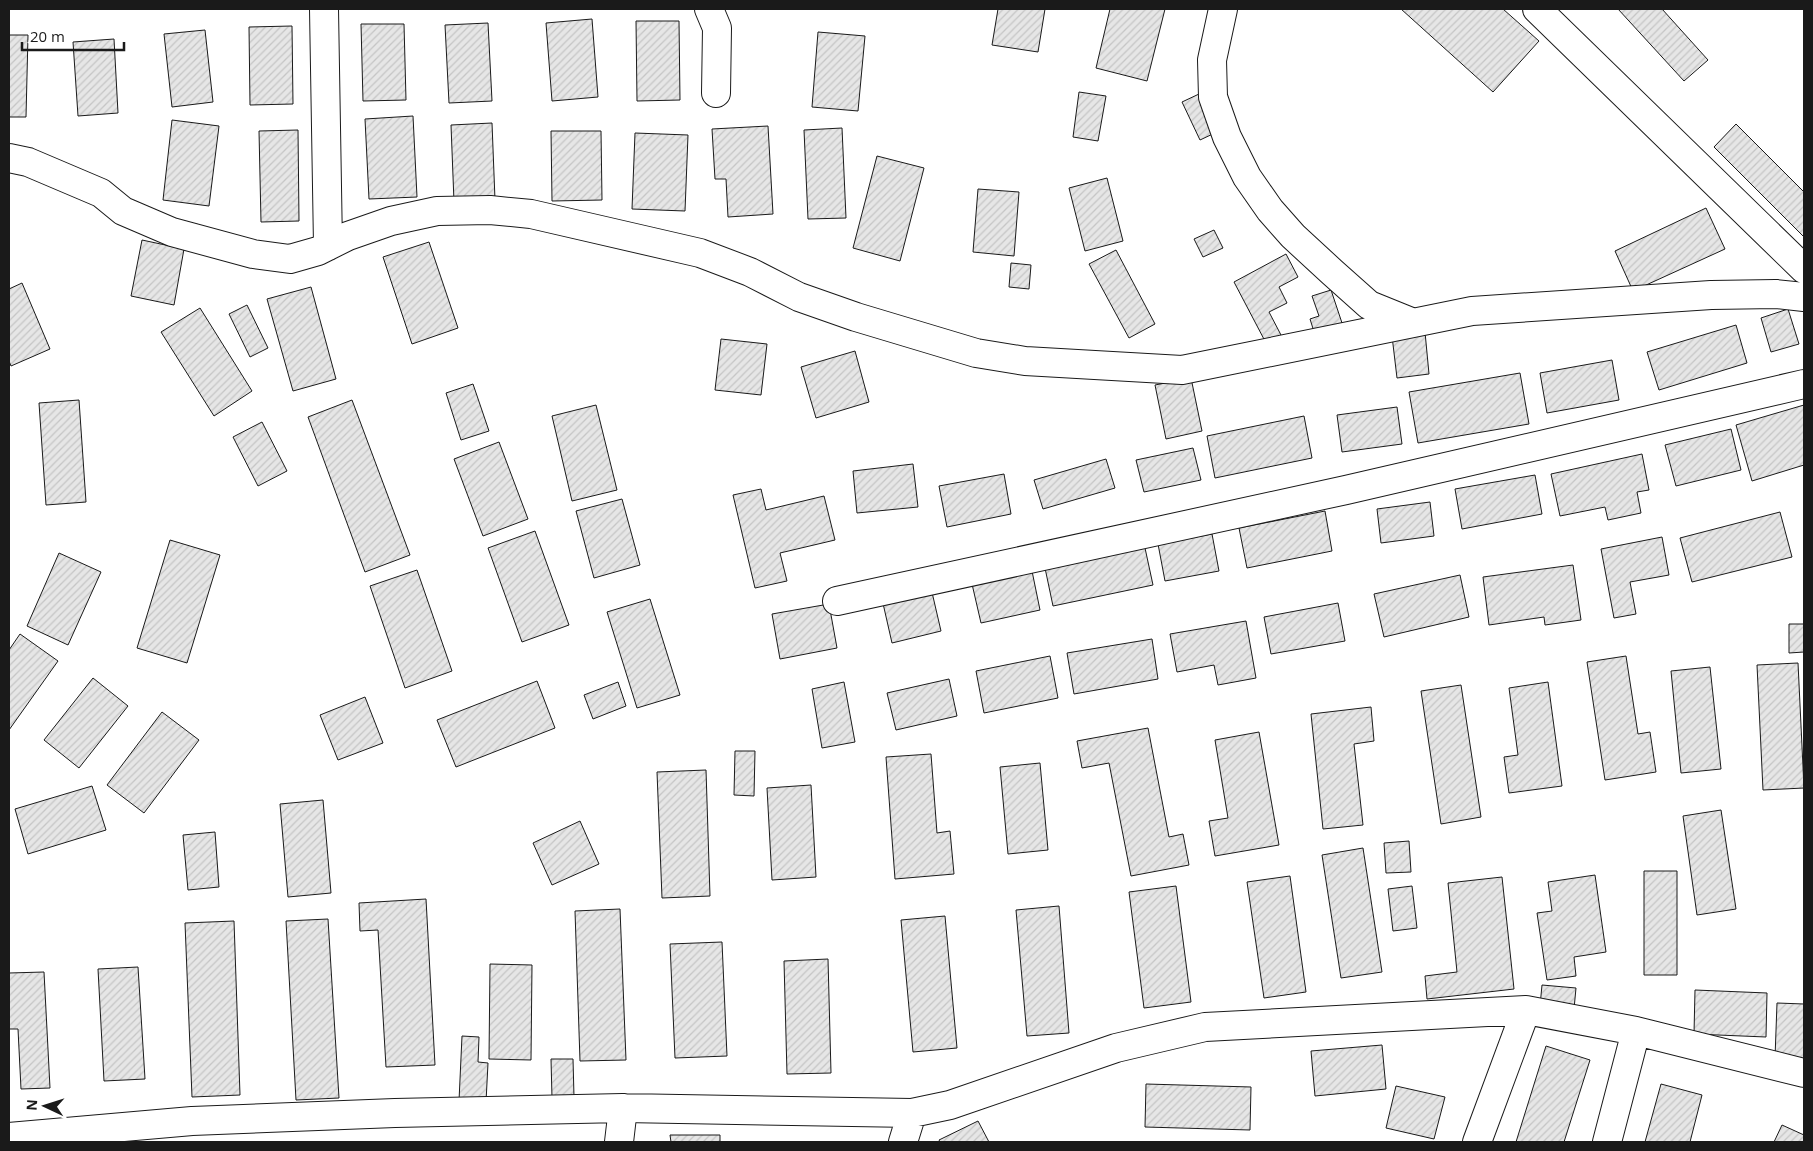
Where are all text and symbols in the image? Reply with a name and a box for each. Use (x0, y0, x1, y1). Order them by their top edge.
scale bar (22, 20, 125, 52)
text: 20 m (30, 26, 65, 46)
north arrow (20, 1081, 70, 1131)
text: N (22, 1099, 41, 1111)

